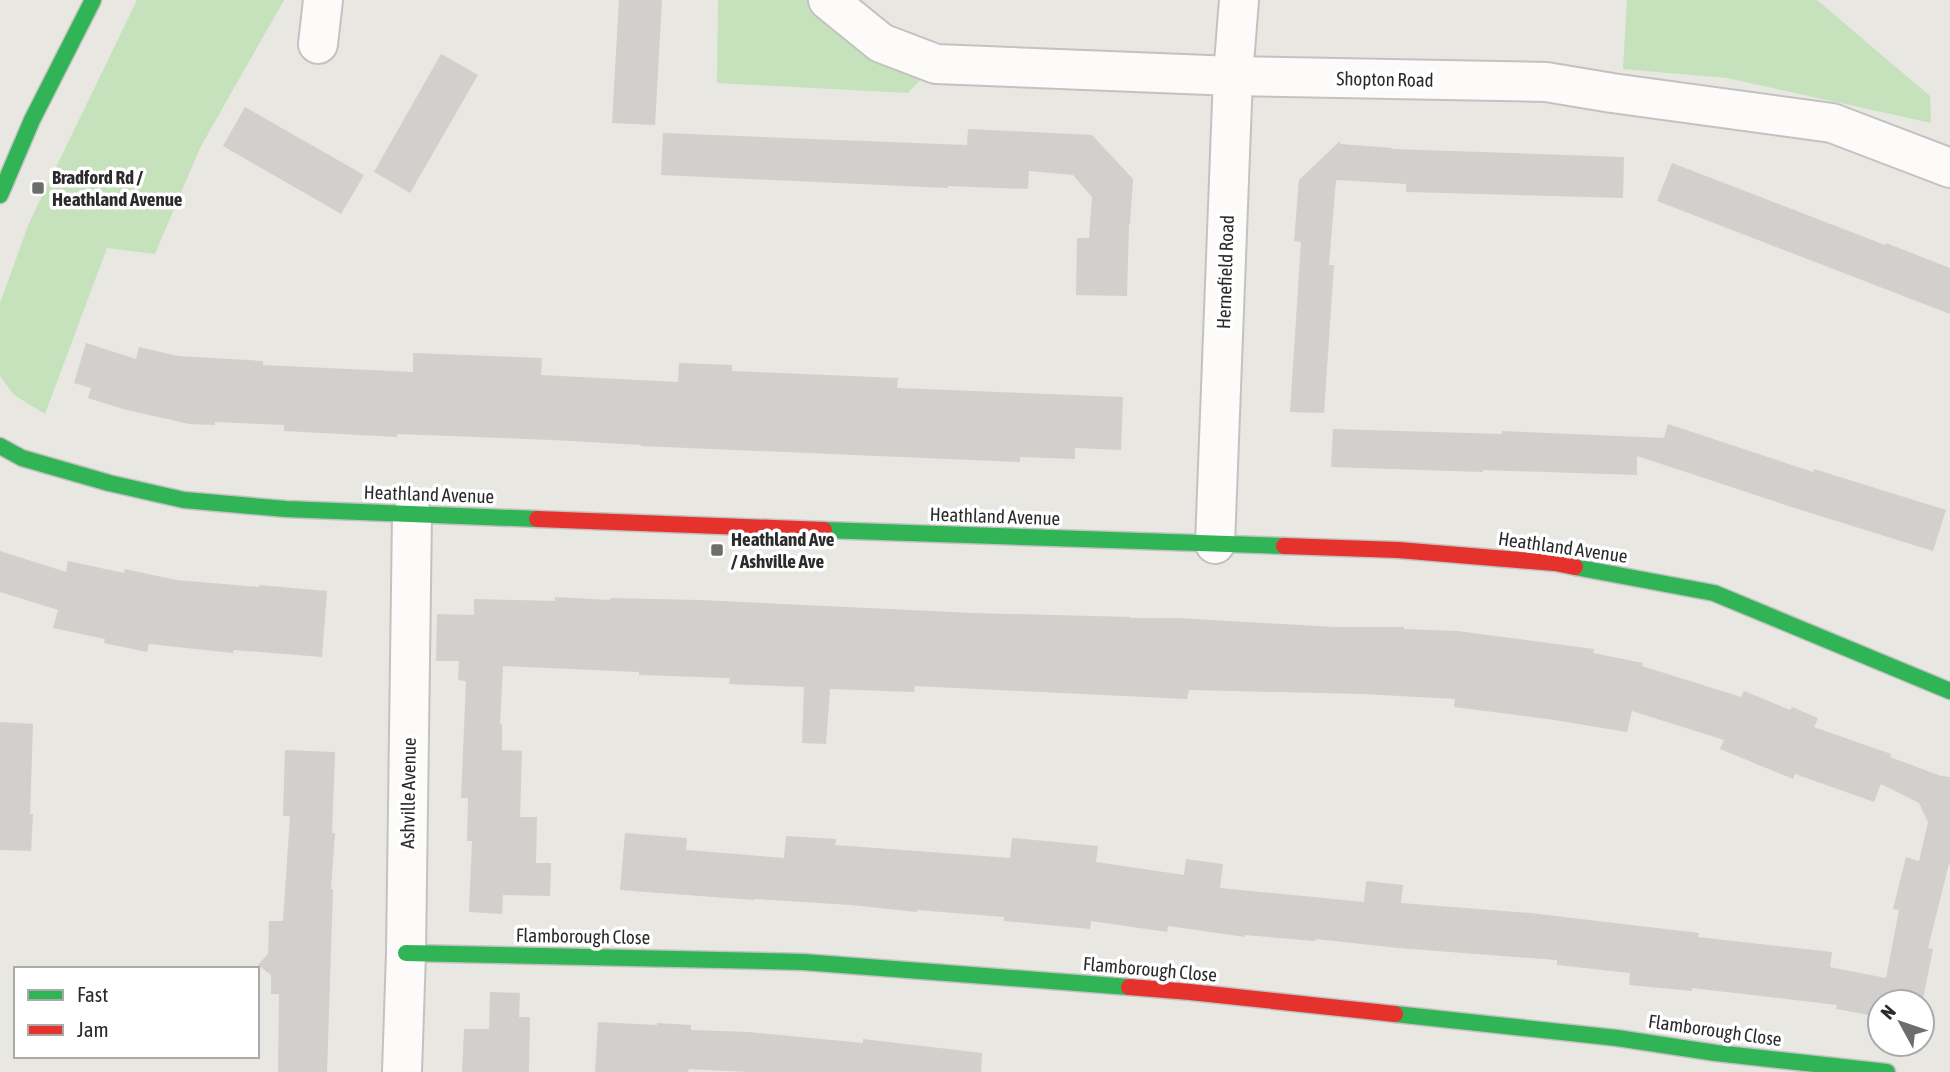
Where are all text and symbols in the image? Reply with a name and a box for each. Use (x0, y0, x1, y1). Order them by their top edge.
street label: Shopton Road (1336, 67, 1434, 91)
place label: Bradford Rd / Heathland Avenue (52, 166, 183, 210)
marker: Bradford Rd / Heathland Avenue (30, 180, 46, 196)
street label: Hernefield Road (1212, 215, 1238, 329)
street label: Heathland Avenue (363, 481, 495, 507)
street label: Heathland Avenue (929, 503, 1061, 529)
street label: Heathland Avenue (1497, 527, 1629, 567)
place label: Heathland Ave / Ashville Ave (731, 528, 835, 572)
marker: Heathland Ave / Ashville Ave (709, 542, 725, 558)
street label: Ashville Avenue (396, 737, 420, 849)
street label: Flamborough Close (516, 924, 650, 948)
street label: Flamborough Close (1082, 952, 1218, 986)
legend (14, 967, 259, 1058)
text: Fast (77, 982, 108, 1006)
north arrow (1866, 988, 1936, 1058)
text: N (1876, 1001, 1900, 1023)
street label: Flamborough Close (1647, 1010, 1783, 1050)
text: Jam (77, 1017, 109, 1041)

